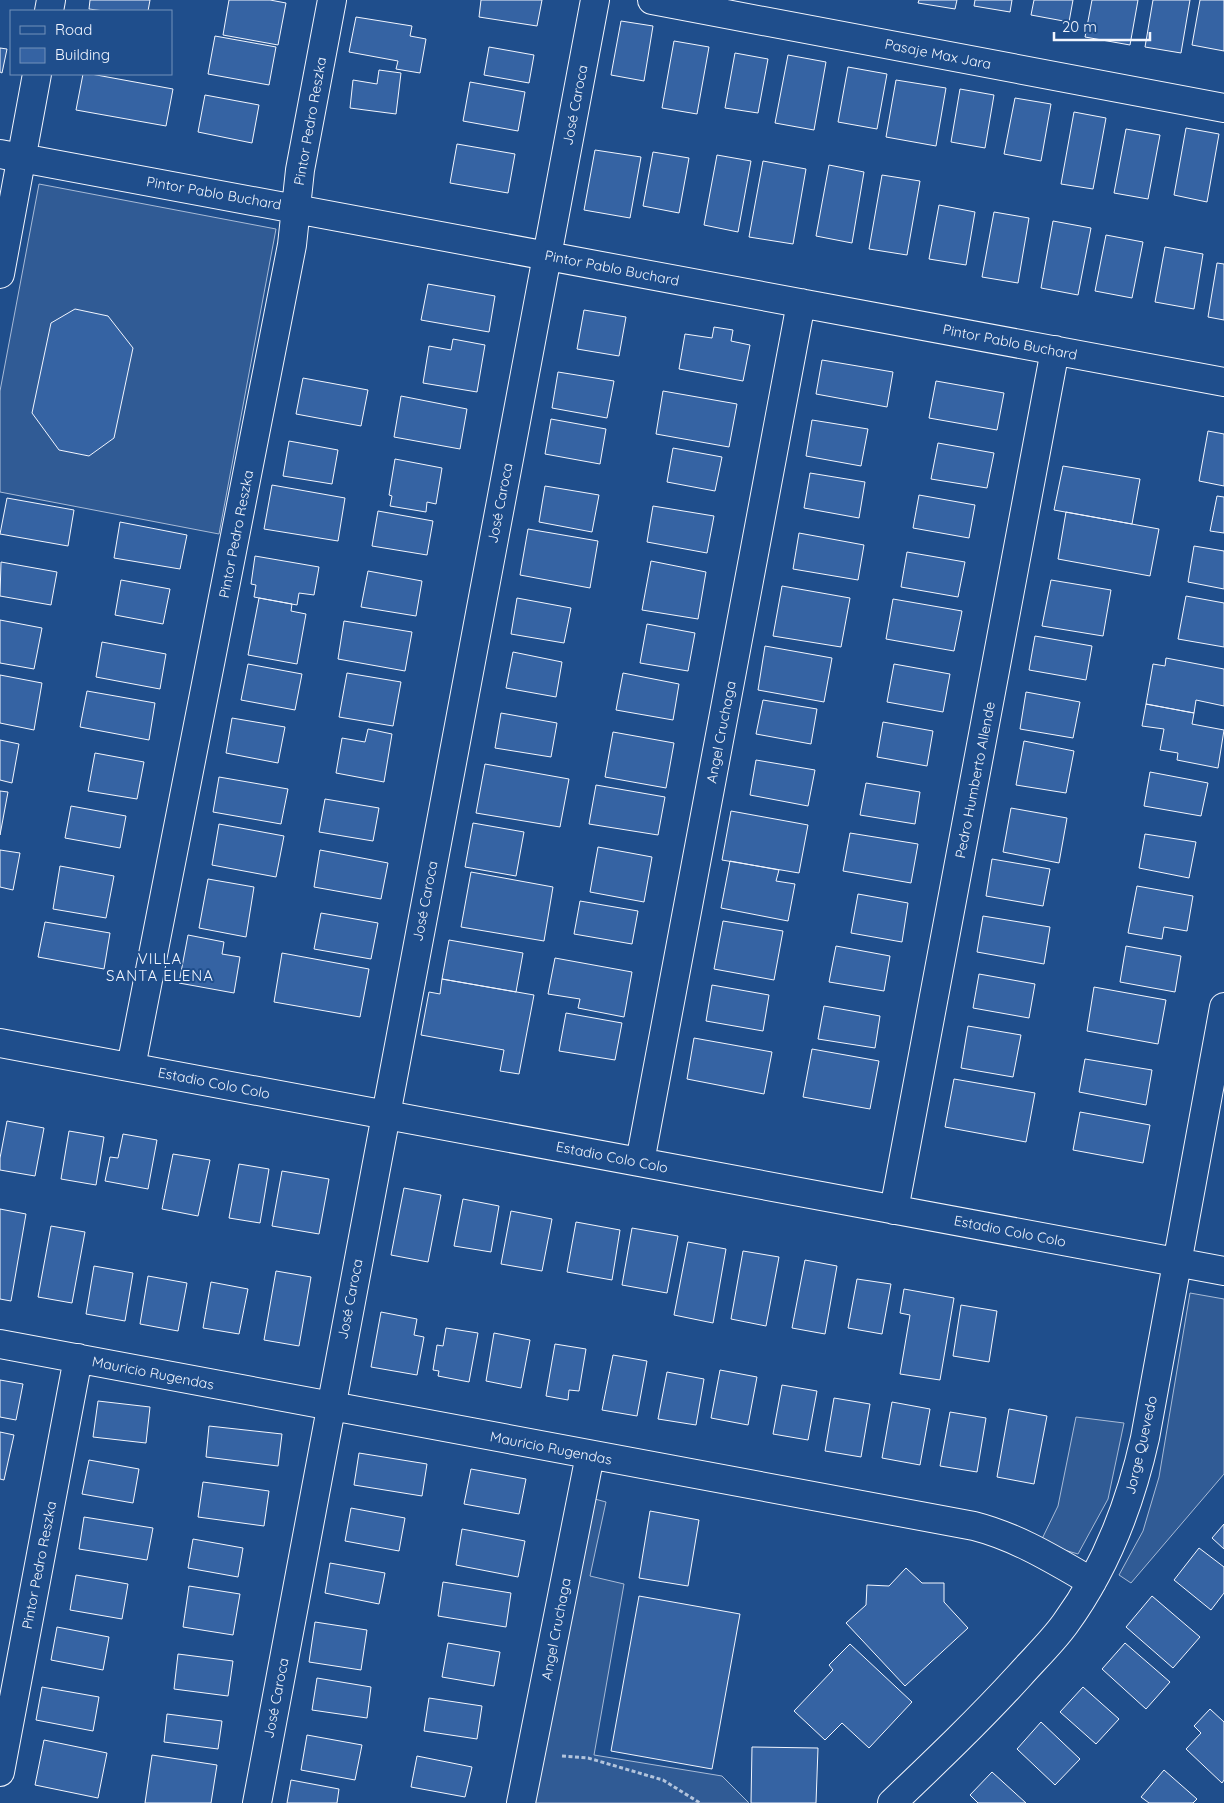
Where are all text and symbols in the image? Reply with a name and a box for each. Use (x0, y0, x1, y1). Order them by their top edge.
legend (10, 10, 172, 75)
scale bar (1054, 10, 1150, 42)
text: 20 m (1062, 17, 1097, 36)
text: Road (55, 20, 92, 39)
street label: Pasaje Max Jara (883, 35, 993, 73)
text: Building (55, 45, 110, 64)
street label: Pintor Pedro Reszka (290, 55, 330, 187)
street label: José Caroca (558, 63, 592, 147)
street label: Pintor Pablo Buchard (145, 172, 283, 214)
street label: Pintor Pablo Buchard (543, 246, 681, 290)
street label: Pintor Pablo Buchard (941, 320, 1079, 364)
street label: José Caroca (483, 461, 517, 545)
street label: Pintor Pedro Reszka (215, 468, 257, 600)
street label: Angel Cruchaga (702, 679, 740, 785)
street label: Pedro Humberto Allende (951, 700, 999, 860)
street label: José Caroca (408, 859, 442, 943)
district label: VILLA SANTA ELENA (106, 949, 214, 985)
street label: Estadio Colo Colo (157, 1063, 271, 1103)
street label: Estadio Colo Colo (555, 1137, 669, 1177)
street label: Estadio Colo Colo (953, 1211, 1067, 1251)
street label: José Caroca (333, 1257, 367, 1341)
street label: Mauricio Rugendas (90, 1352, 216, 1394)
street label: Jorge Quevedo (1121, 1394, 1161, 1496)
street label: Mauricio Rugendas (488, 1427, 614, 1469)
street label: Pintor Pedro Reszka (18, 1499, 60, 1631)
street label: Angel Cruchaga (537, 1576, 575, 1682)
street label: José Caroca (259, 1656, 293, 1740)

